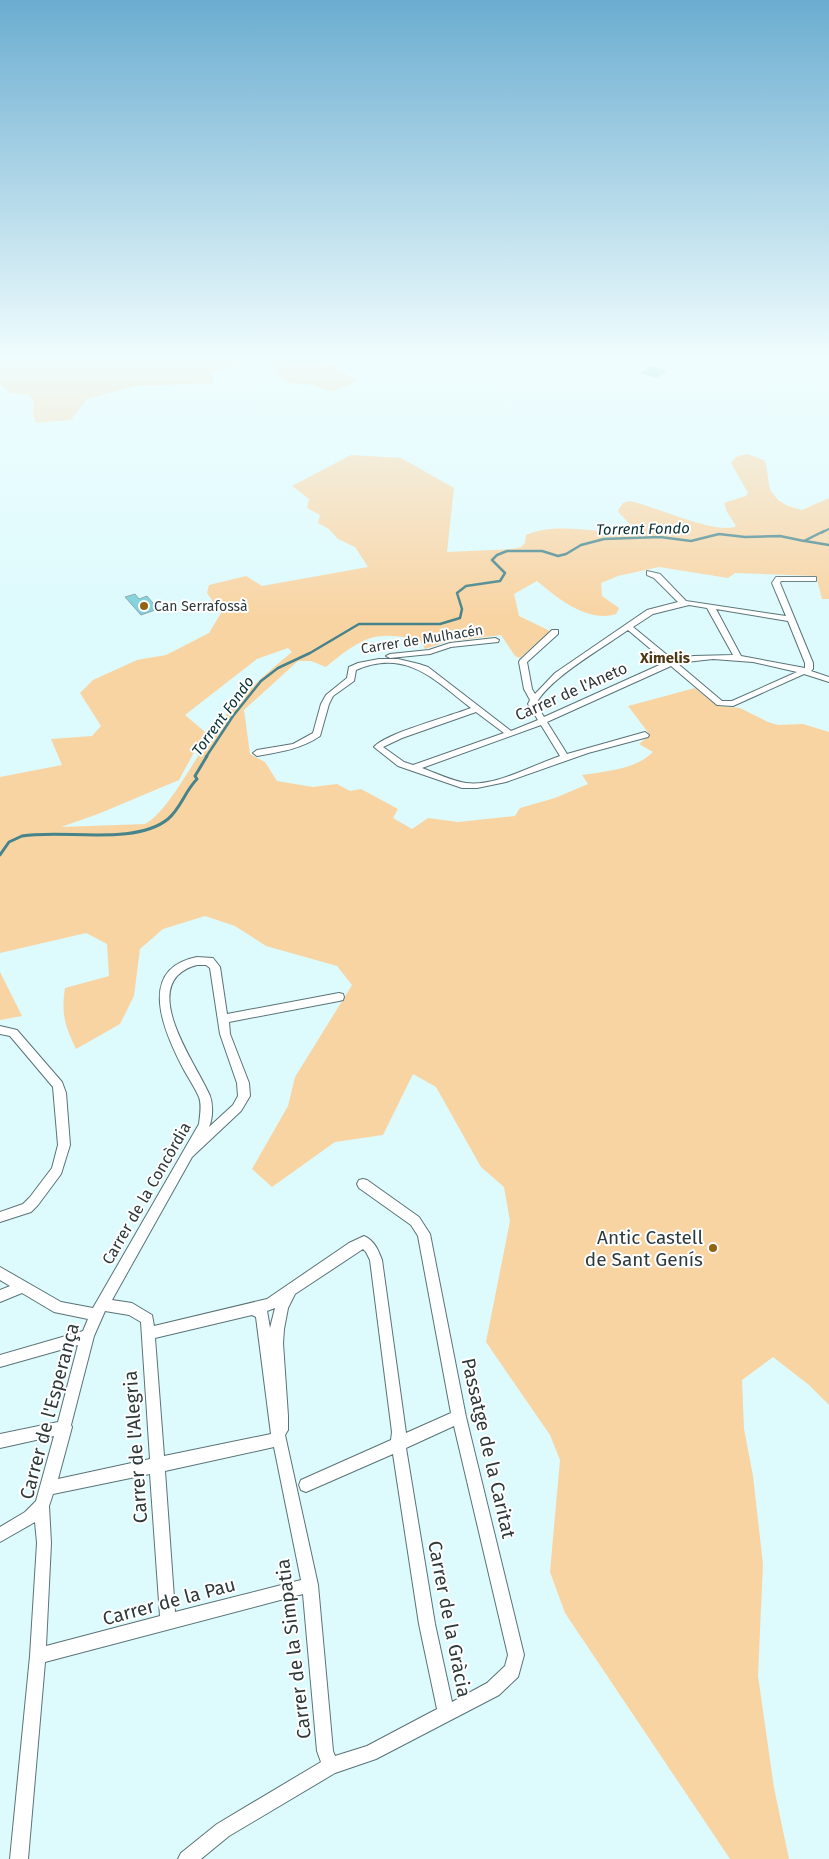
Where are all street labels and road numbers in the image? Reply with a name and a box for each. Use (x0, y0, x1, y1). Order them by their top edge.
street label: Carrer de Mulhacén (360, 621, 484, 658)
street label: Carrer de l'Aneto (512, 658, 630, 725)
street label: Carrer de la Concòrdia (98, 1119, 195, 1268)
street label: Carrer de l'Esperança (15, 1320, 84, 1502)
street label: Passatge de la Caritat (457, 1356, 520, 1541)
street label: Carrer de l'Alegria (119, 1370, 152, 1524)
street label: Carrer de la Gràcia (423, 1539, 476, 1699)
street label: Carrer de la Simpatia (271, 1558, 316, 1740)
street label: Carrer de la Pau (100, 1573, 238, 1630)

